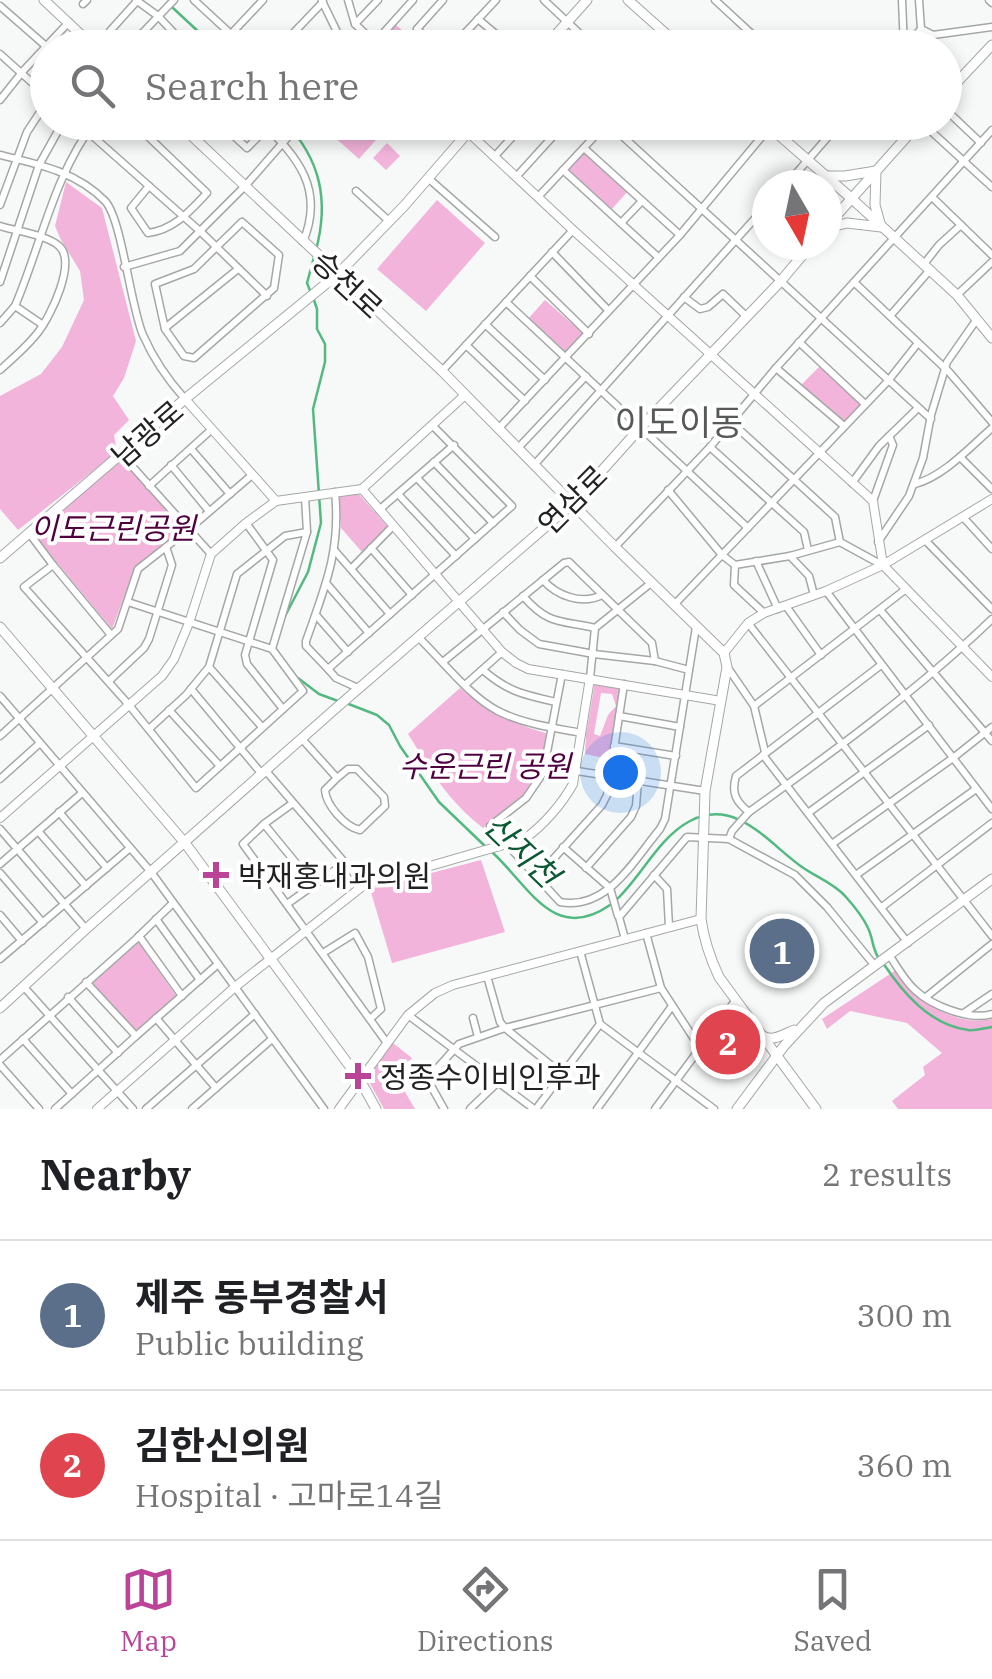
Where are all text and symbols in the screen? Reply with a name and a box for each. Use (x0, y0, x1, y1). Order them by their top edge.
search box (30, 30, 962, 140)
icon: search (65, 58, 120, 113)
text: Search here (145, 61, 359, 110)
north arrow (752, 170, 842, 260)
street label: 승천로 (304, 241, 392, 327)
street label: 남광로 (103, 391, 191, 475)
district label: 이도이동 (615, 399, 743, 445)
street label: 연삼로 (529, 456, 615, 542)
park label: 이도근린공원 (30, 508, 198, 547)
park label: 수운근린 공원 (399, 746, 573, 785)
your location (595, 747, 646, 798)
water label: 산지천 (476, 804, 571, 898)
place label: 박재홍내과의원 (238, 856, 431, 895)
marker: 박재홍내과의원 (203, 862, 229, 888)
pin: 1 (750, 914, 814, 988)
pin: 2 (696, 1004, 760, 1080)
place label: 정종수이비인후과 (380, 1057, 601, 1096)
marker: 정종수이비인후과 (345, 1063, 371, 1089)
text: Nearby (40, 1147, 191, 1202)
text: 2 results (822, 1153, 952, 1195)
text: 제주 동부경찰서 (135, 1272, 389, 1321)
text: 1 (63, 1294, 82, 1336)
text: 300 m (856, 1294, 952, 1336)
text: Public building (135, 1322, 364, 1364)
text: 김한신의원 (135, 1420, 310, 1469)
text: 2 (63, 1444, 82, 1486)
text: 360 m (856, 1444, 952, 1486)
text: Hospital · 고마로14길 (135, 1474, 443, 1516)
tab: Map (120, 1562, 177, 1659)
tab: Directions (417, 1562, 554, 1659)
tab: Saved (794, 1562, 872, 1659)

